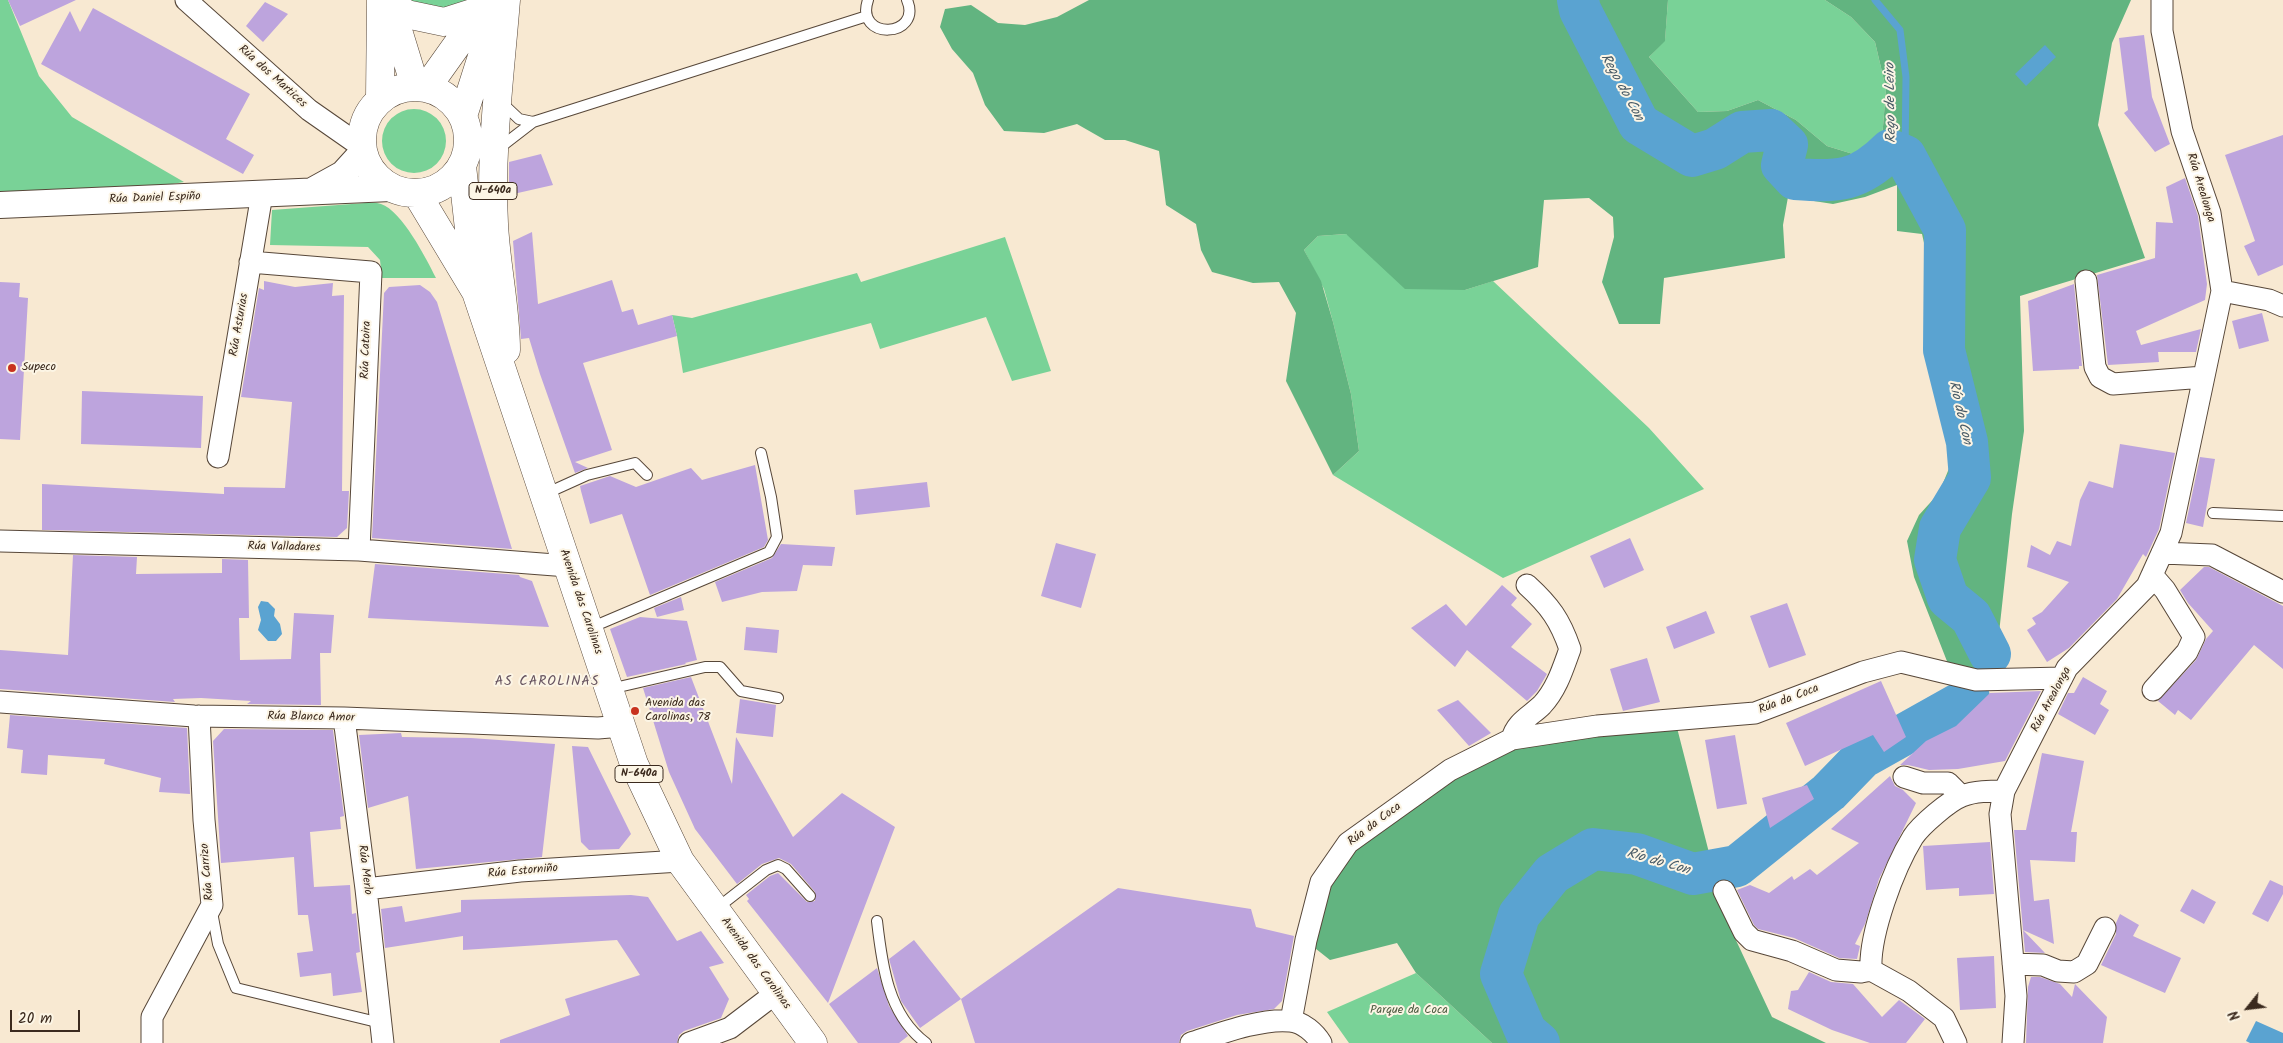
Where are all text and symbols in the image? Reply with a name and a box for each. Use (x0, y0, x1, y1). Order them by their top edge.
street label: Rúa dos Martices (235, 43, 309, 111)
water label: Rego do Con (1596, 51, 1646, 125)
water label: Rego de Leiro (1883, 63, 1901, 143)
street label: Rúa Arealonga (2183, 152, 2217, 224)
road number: N-640a (469, 182, 517, 200)
street label: Rúa Daniel Espiño (109, 190, 201, 208)
street label: Rúa Asturias (227, 292, 253, 358)
street label: Rúa Catoira (359, 320, 375, 380)
place label: Supeco (22, 361, 56, 375)
marker: Supeco (6, 362, 18, 374)
water label: Río do Con (1944, 380, 1974, 446)
street label: Rúa Valladares (247, 540, 321, 556)
street label: Avenida das Carolinas (555, 548, 605, 656)
street label: Rúa Arealonga (2029, 665, 2075, 735)
district label: AS CAROLINAS (493, 675, 601, 691)
street label: Rúa da Coca (1757, 682, 1821, 718)
place label: Avenida das Carolinas, 78 (645, 697, 710, 725)
marker: Avenida das Carolinas, 78 (629, 705, 641, 717)
street label: Rúa Blanco Amor (267, 710, 355, 726)
road number: N-640a (615, 766, 663, 782)
street label: Rúa da Coca (1345, 800, 1405, 850)
street label: Rúa Carrizo (198, 843, 218, 901)
street label: Rúa Merlo (354, 844, 374, 896)
water label: Río do Con (1625, 846, 1691, 880)
street label: Rúa Estorniño (487, 862, 559, 882)
street label: Avenida das Carolinas (717, 915, 793, 1013)
north arrow (2223, 983, 2273, 1033)
scale bar (12, 1000, 82, 1032)
park label: Parque da Coca (1370, 1004, 1448, 1018)
text: N (2223, 1006, 2247, 1024)
text: 20 m (18, 1007, 52, 1031)

